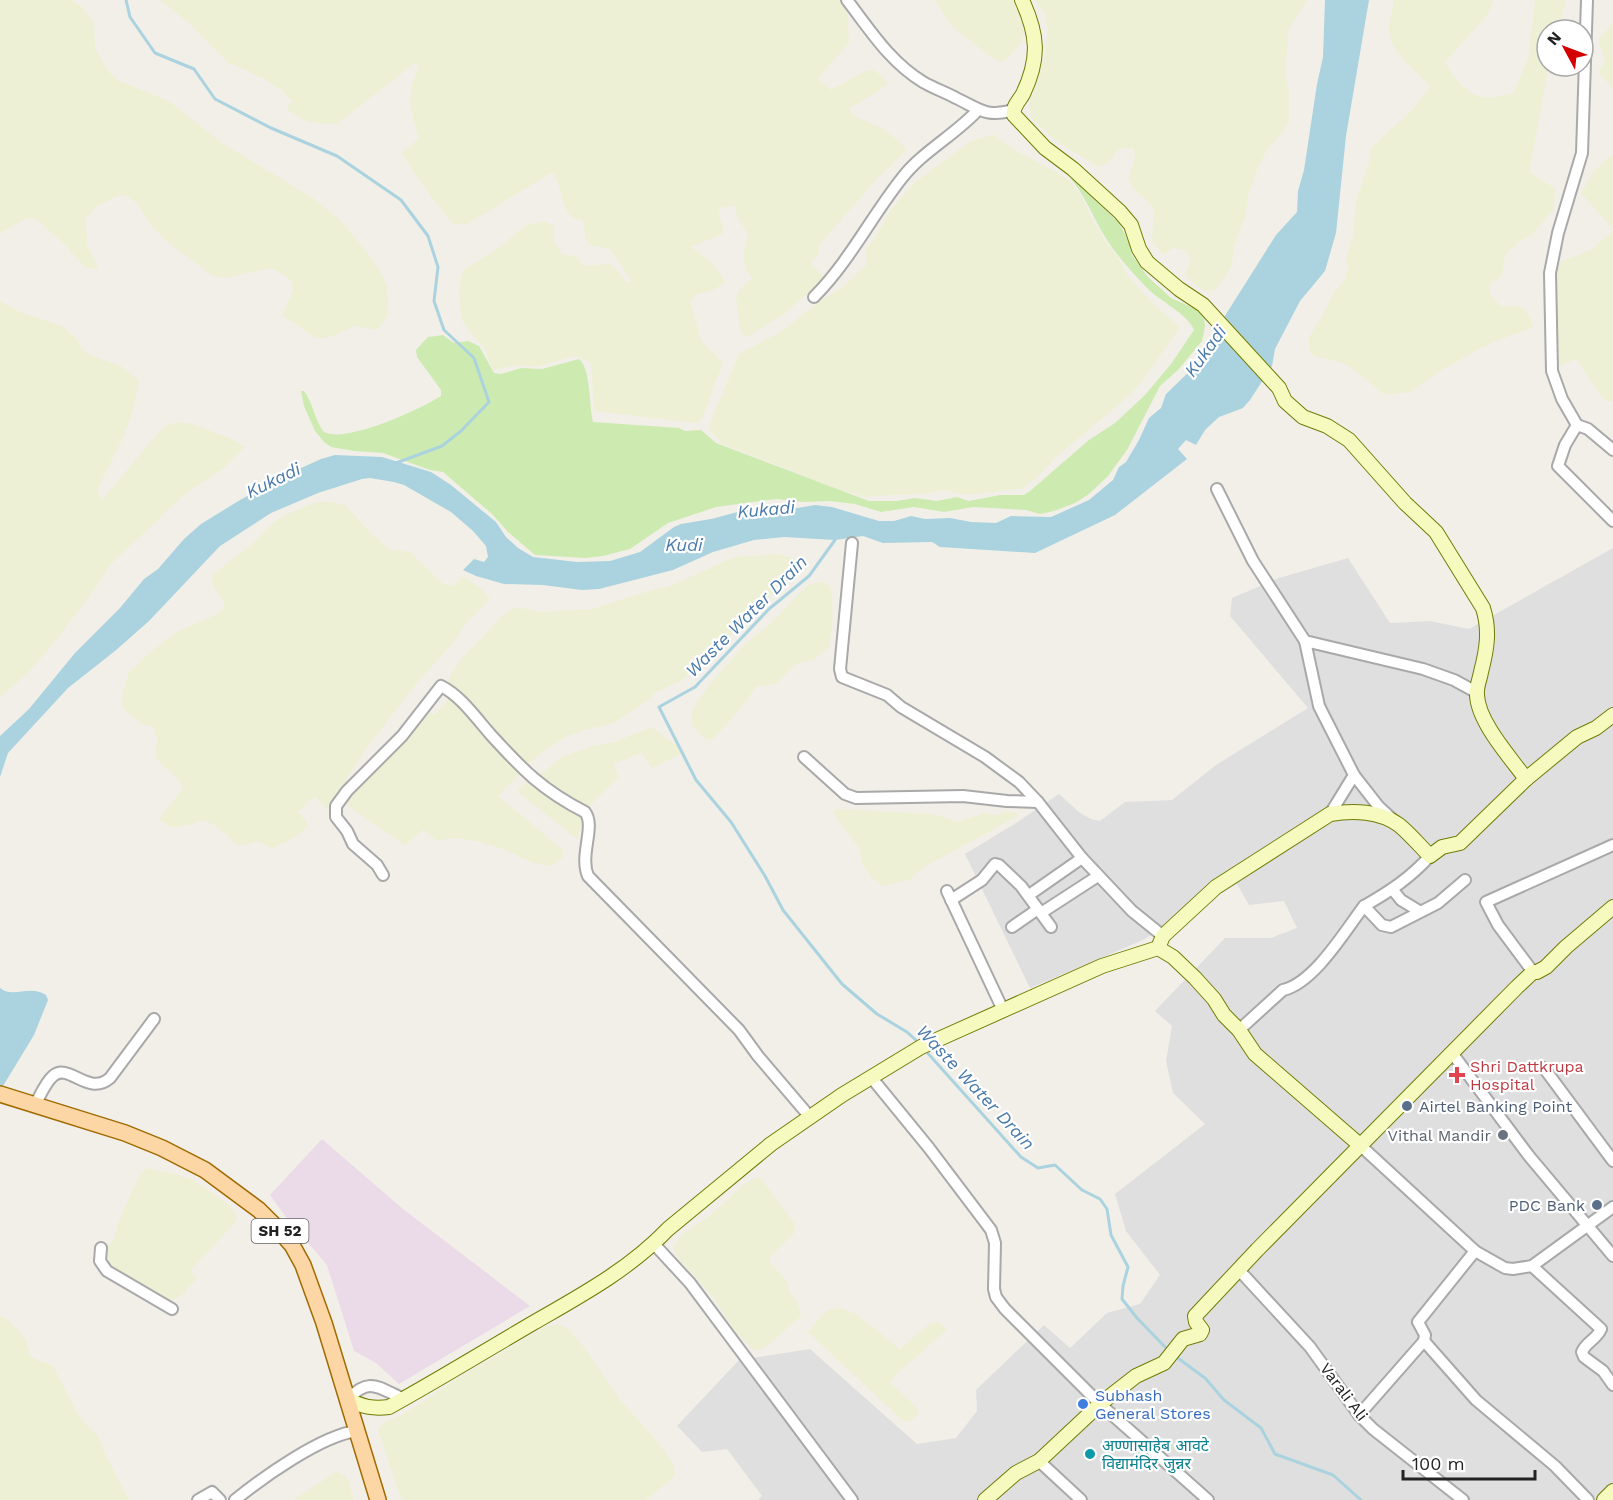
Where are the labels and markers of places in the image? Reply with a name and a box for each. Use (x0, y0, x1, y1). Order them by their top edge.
place label: Shri Dattkrupa Hospital (1470, 1057, 1584, 1094)
marker: Shri Dattkrupa Hospital (1448, 1066, 1466, 1084)
place label: Airtel Banking Point (1419, 1097, 1572, 1116)
marker: Airtel Banking Point (1400, 1099, 1414, 1113)
place label: Vithal Mandir (1388, 1126, 1491, 1145)
marker: Vithal Mandir (1496, 1128, 1510, 1142)
place label: PDC Bank (1509, 1196, 1585, 1215)
marker: PDC Bank (1590, 1198, 1604, 1212)
place label: Subhash General Stores (1095, 1386, 1211, 1423)
marker: Subhash General Stores (1076, 1397, 1090, 1411)
place label: अण्णासाहेब आवटे विद्यामंदिर जुन्नर (1102, 1436, 1210, 1474)
marker: अण्णासाहेब आवटे विद्यामंदिर जुन्नर (1083, 1447, 1097, 1461)

